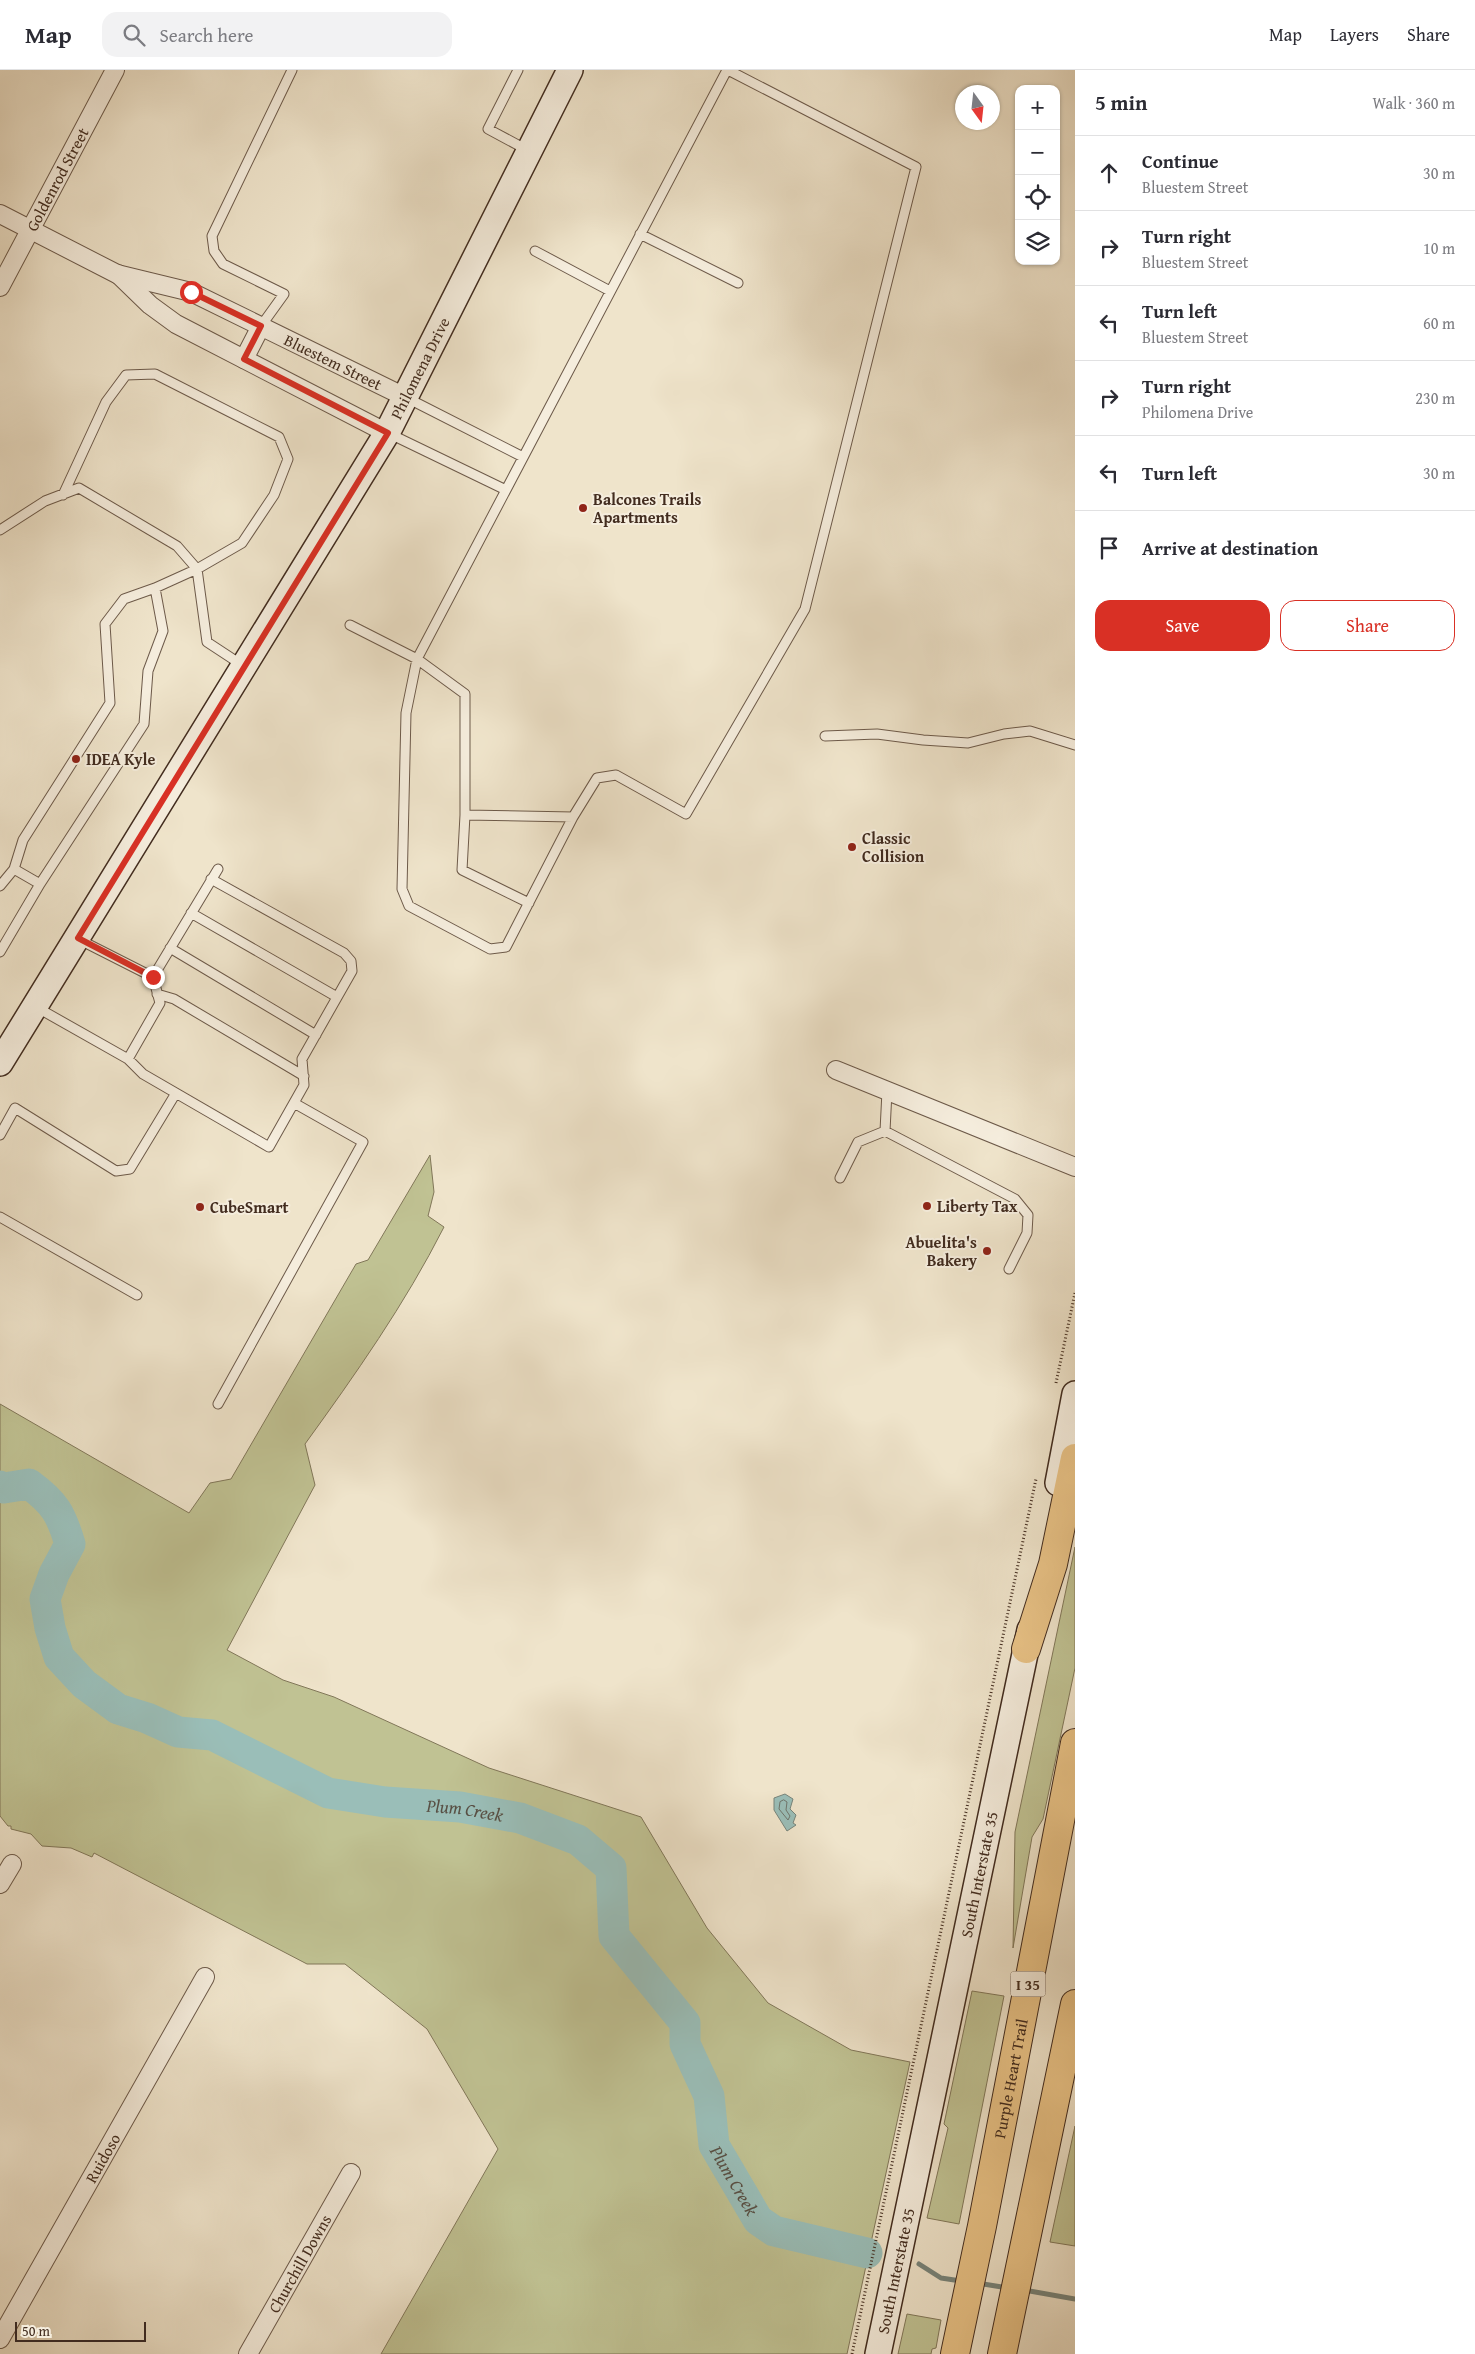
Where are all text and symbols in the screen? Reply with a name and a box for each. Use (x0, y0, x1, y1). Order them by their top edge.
search box (102, 12, 452, 57)
text: Map (25, 17, 72, 52)
icon: search (120, 21, 148, 49)
text: Search here (160, 21, 253, 49)
text: Map (1269, 21, 1302, 48)
text: Layers (1330, 21, 1379, 48)
text: Share (1407, 21, 1450, 48)
north arrow (955, 85, 1000, 130)
map controls (1015, 85, 1060, 265)
button: + (1015, 85, 1060, 130)
text: 5 min (1095, 87, 1147, 118)
text: Walk · 360 m (1372, 91, 1455, 115)
street label: Goldenrod Street (20, 123, 95, 235)
button: − (1015, 130, 1060, 175)
text: Continue (1142, 147, 1219, 175)
icon: ahead (1095, 159, 1123, 187)
text: 30 m (1423, 161, 1455, 185)
button: locate (1015, 175, 1060, 220)
text: Bluestem Street (1142, 175, 1248, 199)
button: layers (1015, 220, 1060, 265)
text: Turn right (1142, 222, 1231, 250)
icon: right (1095, 234, 1123, 262)
text: 10 m (1423, 236, 1455, 260)
text: Bluestem Street (1142, 250, 1248, 274)
route start (180, 281, 203, 304)
text: Turn left (1142, 297, 1217, 325)
icon: left (1095, 309, 1123, 337)
text: 60 m (1423, 311, 1455, 335)
street label: Philomena Drive (384, 313, 455, 423)
text: Bluestem Street (1142, 325, 1248, 349)
street label: Bluestem Street (280, 328, 387, 396)
text: Turn right (1142, 372, 1231, 400)
icon: right (1095, 384, 1123, 412)
text: 230 m (1415, 386, 1455, 410)
text: Philomena Drive (1142, 400, 1253, 424)
icon: left (1095, 459, 1123, 487)
text: Turn left (1142, 459, 1217, 487)
text: 30 m (1423, 461, 1455, 485)
place label: Balcones Trails Apartments (593, 487, 701, 529)
marker: Balcones Trails Apartments (577, 502, 589, 514)
icon: arrive (1095, 534, 1123, 562)
text: Arrive at destination (1142, 534, 1318, 562)
button: Save (1095, 600, 1270, 651)
button: Share (1280, 600, 1455, 651)
place label: IDEA Kyle (86, 747, 155, 771)
marker: IDEA Kyle (70, 753, 82, 765)
place label: Classic Collision (862, 826, 925, 868)
marker: Classic Collision (846, 841, 858, 853)
route end (142, 966, 165, 989)
place label: Liberty Tax (937, 1194, 1018, 1218)
place label: CubeSmart (210, 1195, 289, 1219)
marker: Liberty Tax (921, 1200, 933, 1212)
marker: CubeSmart (194, 1201, 206, 1213)
place label: Abuelita's Bakery (905, 1230, 978, 1272)
marker: Abuelita's Bakery (981, 1245, 993, 1257)
water label: Plum Creek (425, 1791, 506, 1828)
street label: South Interstate 35 (954, 1809, 1004, 1940)
road number: I 35 (1010, 1972, 1046, 1996)
street label: Purple Heart Trail (987, 2016, 1034, 2140)
street label: Ruidoso (79, 2129, 126, 2187)
water label: Plum Creek (703, 2139, 766, 2221)
street label: South Interstate 35 (871, 2206, 920, 2336)
street label: Churchill Downs (262, 2210, 337, 2317)
scale bar (15, 2319, 146, 2342)
text: 50 m (22, 2321, 50, 2341)

